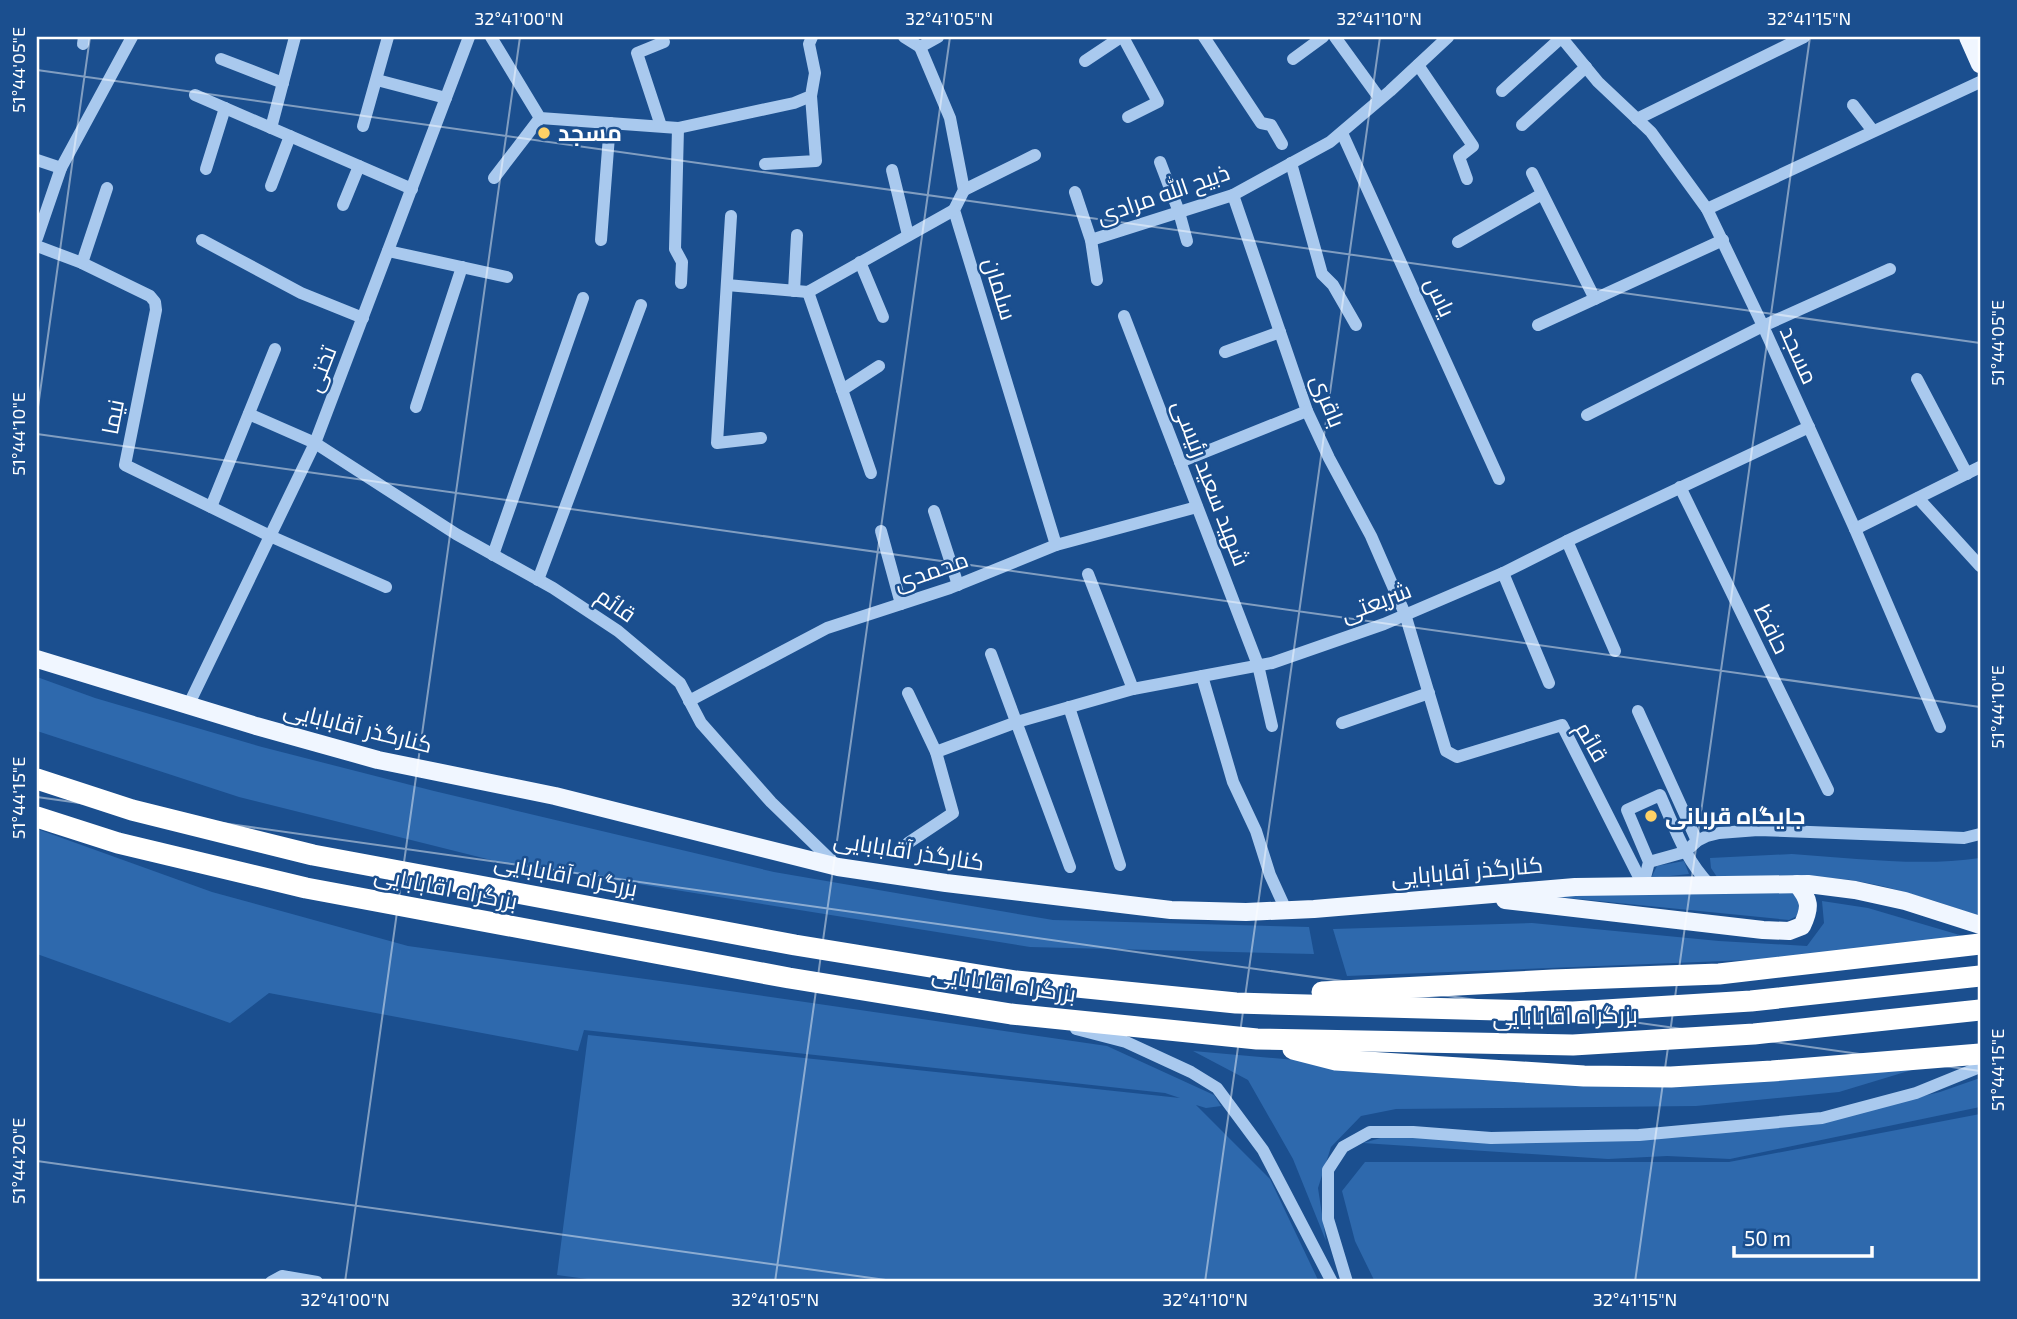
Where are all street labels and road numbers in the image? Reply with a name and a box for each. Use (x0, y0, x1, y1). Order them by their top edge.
street label: ذبیح الله مرادی (1093, 157, 1234, 232)
street label: سلمان (977, 254, 1024, 324)
street label: یاس (1419, 272, 1462, 321)
street label: مسجد (1775, 321, 1825, 388)
street label: تختی (299, 342, 343, 396)
street label: باقری (1305, 370, 1352, 431)
street label: شهید سعید رئیسی (1167, 396, 1256, 570)
street label: نیما (95, 397, 129, 437)
street label: محمدی (890, 544, 972, 597)
street label: شریعتی (1336, 575, 1415, 628)
street label: قائم (590, 581, 642, 630)
street label: حافظ (1749, 599, 1797, 658)
street label: کنارگذر آقابابایی (281, 694, 435, 759)
street label: قائم (1568, 716, 1616, 768)
street label: کنارگذر آقابابایی (832, 824, 987, 877)
street label: بزرگراه آقابابایی (492, 846, 640, 903)
street label: کنارگذر آقابابایی (1390, 849, 1544, 892)
street label: بزرگراه اقابابایی (372, 859, 520, 916)
street label: بزرگراه اقابابایی (930, 959, 1078, 1008)
street label: بزرگراه اقابابایی (1492, 1000, 1638, 1031)

